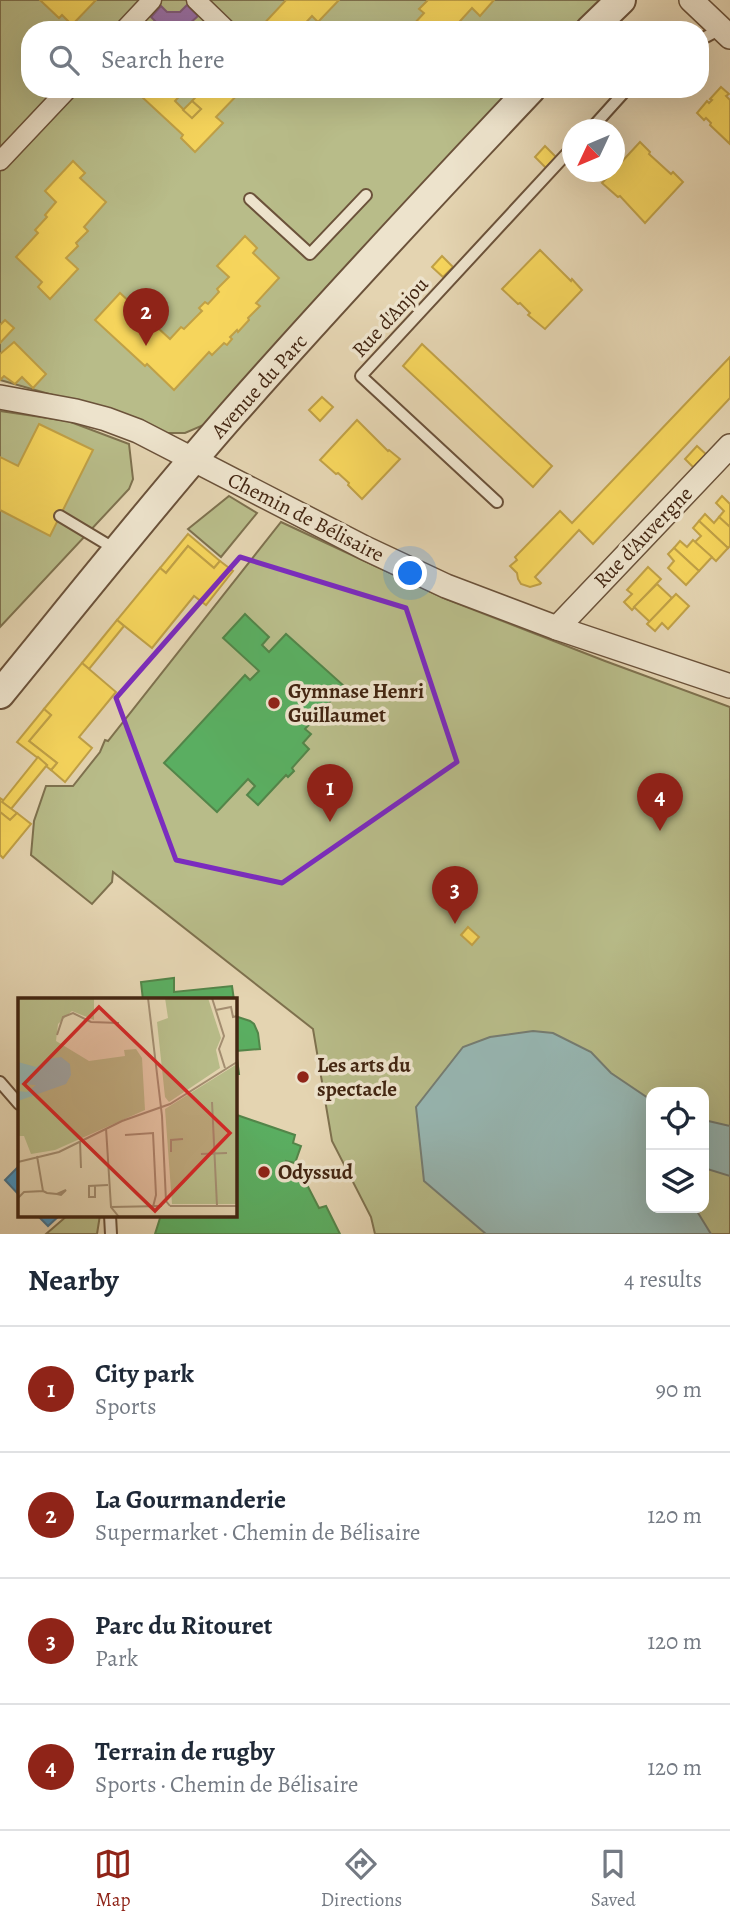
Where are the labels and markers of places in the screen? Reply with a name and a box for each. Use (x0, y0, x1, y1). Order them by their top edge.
pin: 2 (123, 288, 169, 346)
place label: Gymnase Henri Guillaumet (288, 677, 424, 729)
marker: Gymnase Henri Guillaumet (266, 695, 282, 711)
pin: 1 (307, 764, 353, 822)
pin: 4 (637, 773, 683, 831)
pin: 3 (432, 866, 478, 924)
place label: Les arts du spectacle (317, 1051, 411, 1103)
marker: Les arts du spectacle (295, 1069, 311, 1085)
place label: Odyssud (278, 1158, 354, 1186)
marker: Odyssud (256, 1164, 272, 1180)

